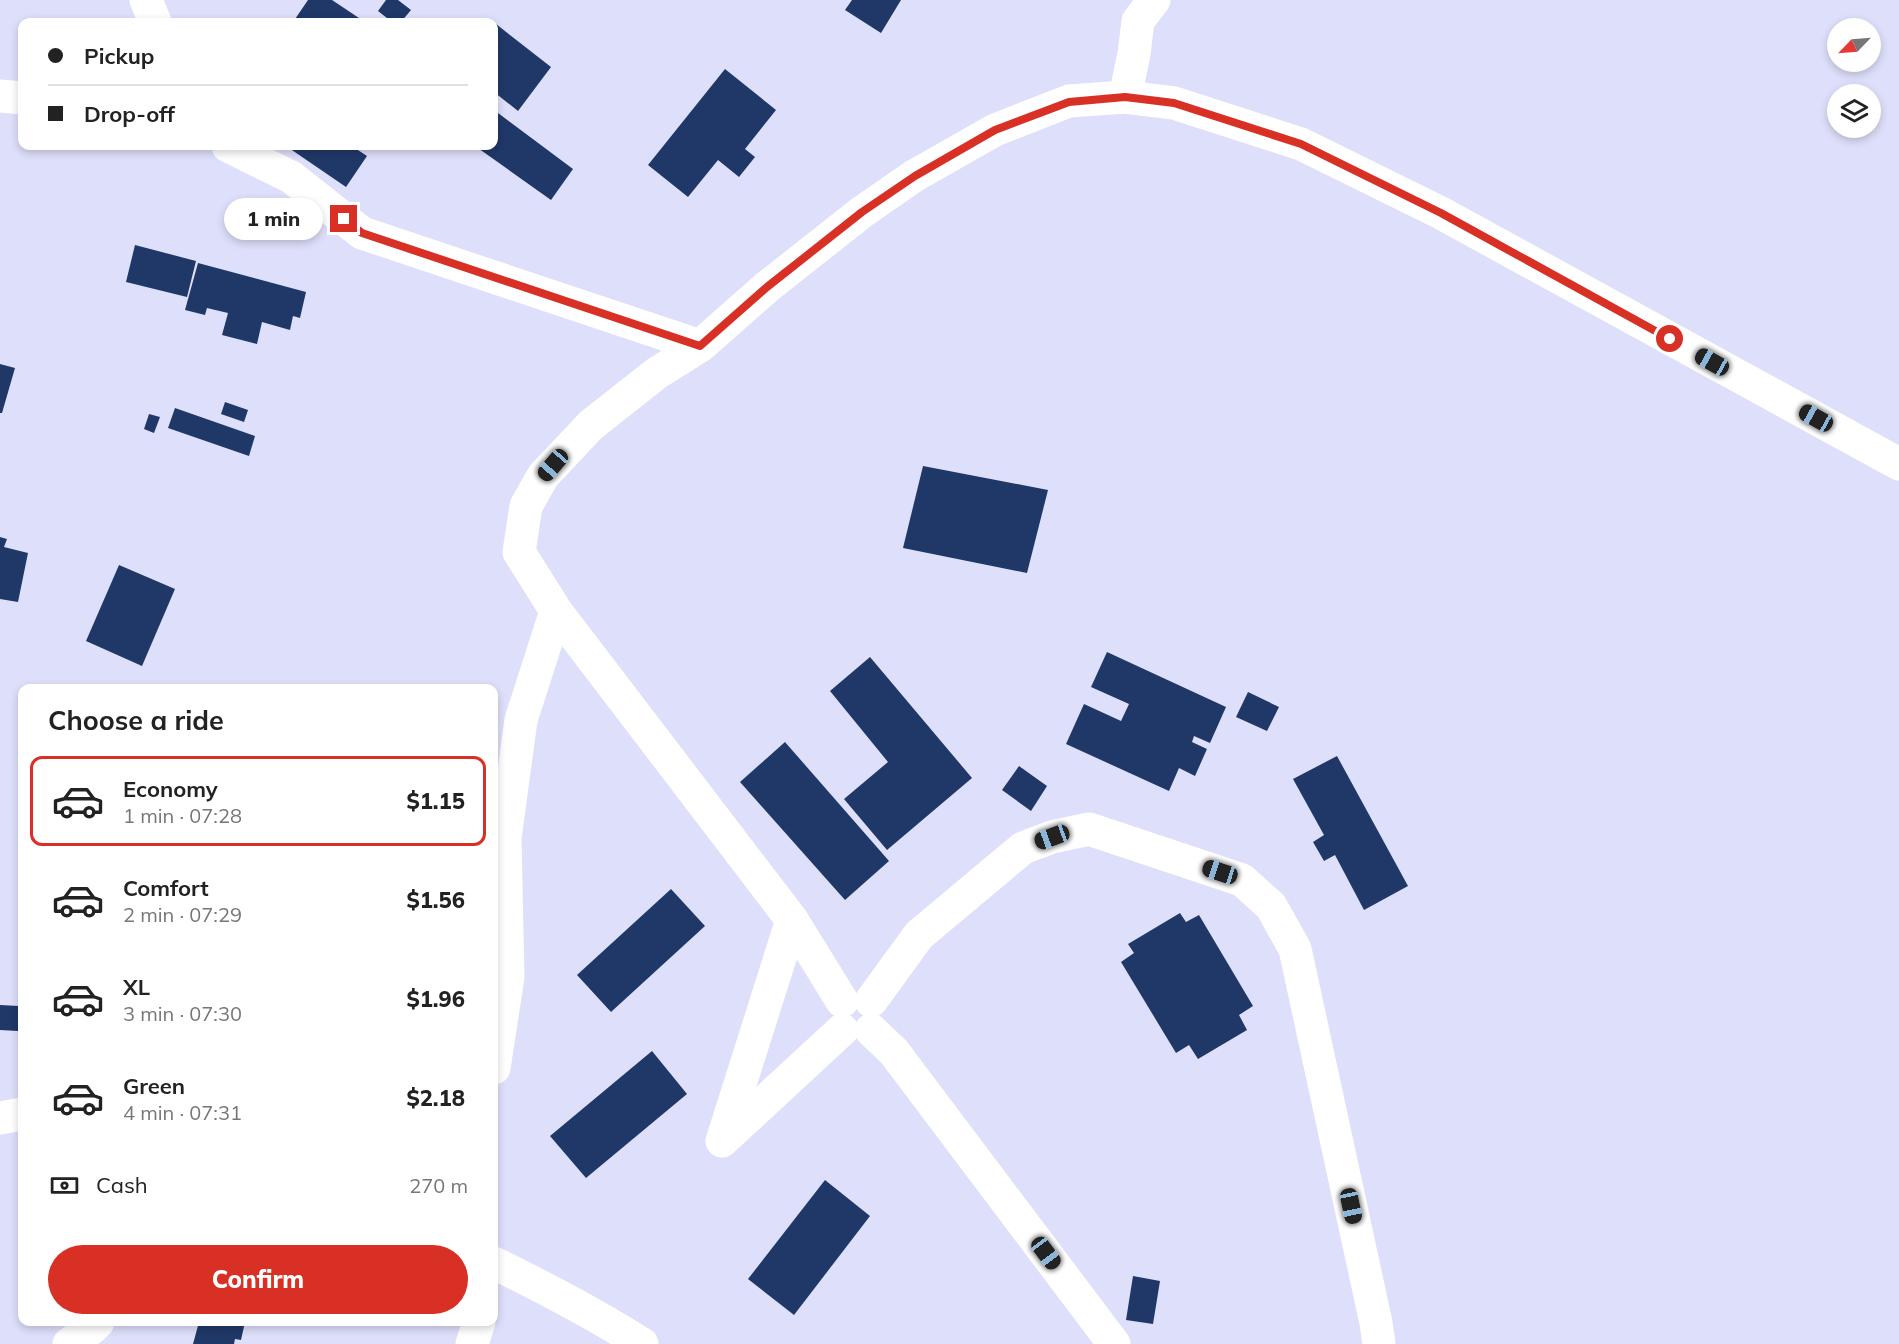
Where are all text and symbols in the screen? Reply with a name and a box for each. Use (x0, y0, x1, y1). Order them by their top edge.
north arrow (1827, 18, 1881, 72)
map controls (1827, 18, 1881, 138)
text: Pickup (84, 42, 154, 70)
button: layers (1827, 84, 1881, 138)
text: Drop-off (84, 100, 175, 128)
callout: 1 min (224, 198, 323, 240)
route end (330, 205, 357, 232)
text: 1 min (247, 206, 300, 231)
route start (1656, 325, 1683, 352)
car (1692, 345, 1732, 379)
car (1796, 401, 1836, 435)
car (534, 446, 572, 484)
text: Choose a ride (48, 703, 224, 737)
icon: car (51, 774, 105, 828)
text: Economy (123, 775, 218, 803)
text: $1.15 (406, 787, 465, 815)
text: 1 min · 07:28 (123, 803, 242, 828)
car (1032, 822, 1072, 852)
car (1200, 858, 1240, 886)
icon: car (51, 873, 105, 927)
text: Comfort (123, 874, 209, 902)
text: $1.56 (406, 886, 465, 914)
text: 2 min · 07:29 (123, 902, 242, 927)
icon: car (51, 972, 105, 1026)
text: XL (123, 973, 150, 1001)
text: $1.96 (406, 985, 465, 1013)
text: 3 min · 07:30 (123, 1001, 242, 1026)
icon: car (51, 1071, 105, 1125)
text: Green (123, 1072, 185, 1100)
text: $2.18 (406, 1084, 465, 1112)
text: 4 min · 07:31 (123, 1100, 242, 1125)
icon: cash (48, 1169, 81, 1202)
text: Cash (96, 1171, 148, 1199)
text: 270 m (409, 1173, 468, 1198)
car (1338, 1187, 1364, 1225)
car (1028, 1233, 1064, 1273)
button: Confirm (48, 1245, 468, 1314)

